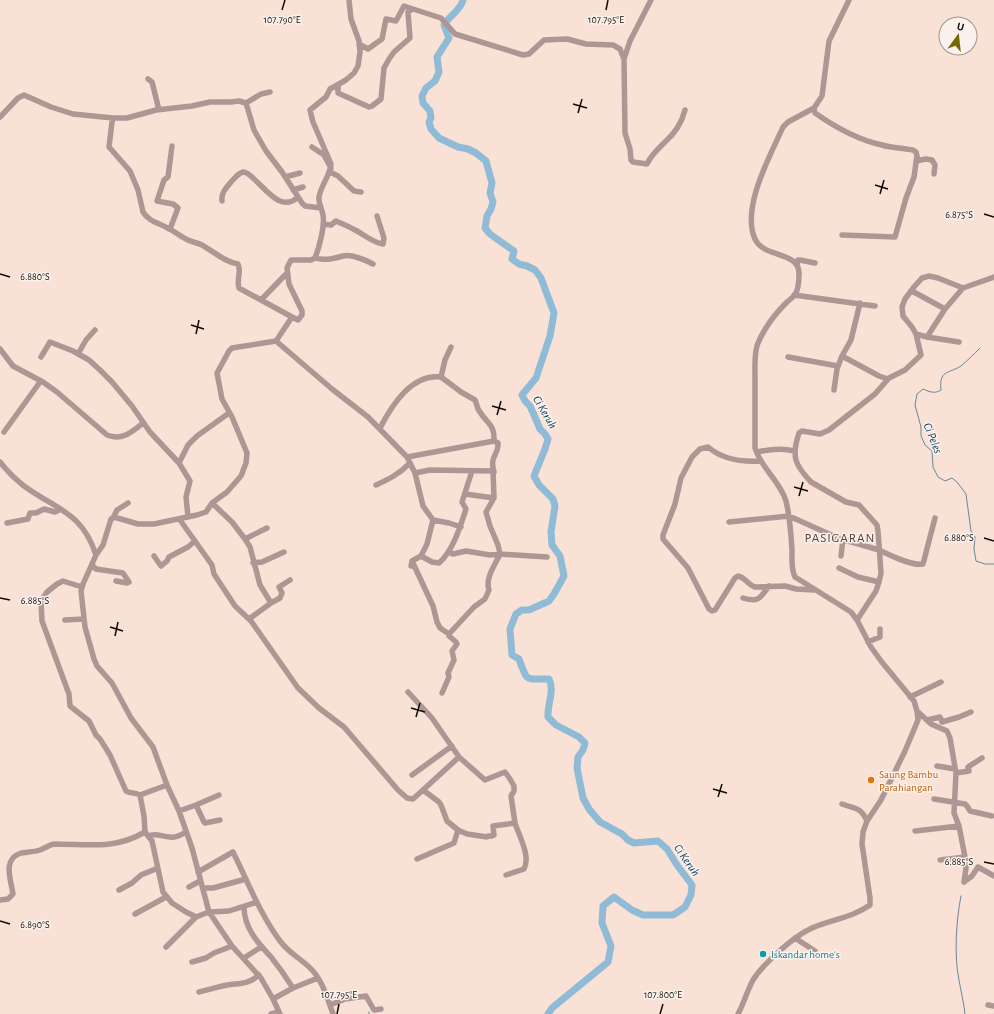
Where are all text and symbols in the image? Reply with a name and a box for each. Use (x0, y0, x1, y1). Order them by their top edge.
text: 107.790°E (263, 15, 301, 25)
text: 107.795°E (588, 15, 624, 25)
north arrow (938, 16, 978, 56)
text: U (956, 21, 965, 33)
text: 6.875°S (945, 210, 973, 220)
text: 6.880°S (20, 272, 50, 282)
water label: Ci Keruh (531, 393, 559, 431)
water label: Ci Peles (921, 421, 945, 455)
district label: PASIGARAN (805, 532, 875, 545)
text: 6.880°S (944, 533, 974, 543)
text: 6.885°S (21, 596, 49, 606)
place label: Saung Bambu Parahiangan (879, 769, 939, 793)
marker: Saung Bambu Parahiangan (866, 775, 876, 785)
water label: Ci Keruh (672, 842, 702, 878)
text: 6.885°S (945, 857, 973, 867)
text: 6.890°S (20, 920, 50, 930)
marker: Iskandar home's (758, 949, 768, 959)
place label: Iskandar home's (771, 949, 840, 960)
text: 107.795°E (321, 990, 357, 1000)
text: 107.800°E (644, 990, 682, 1000)

